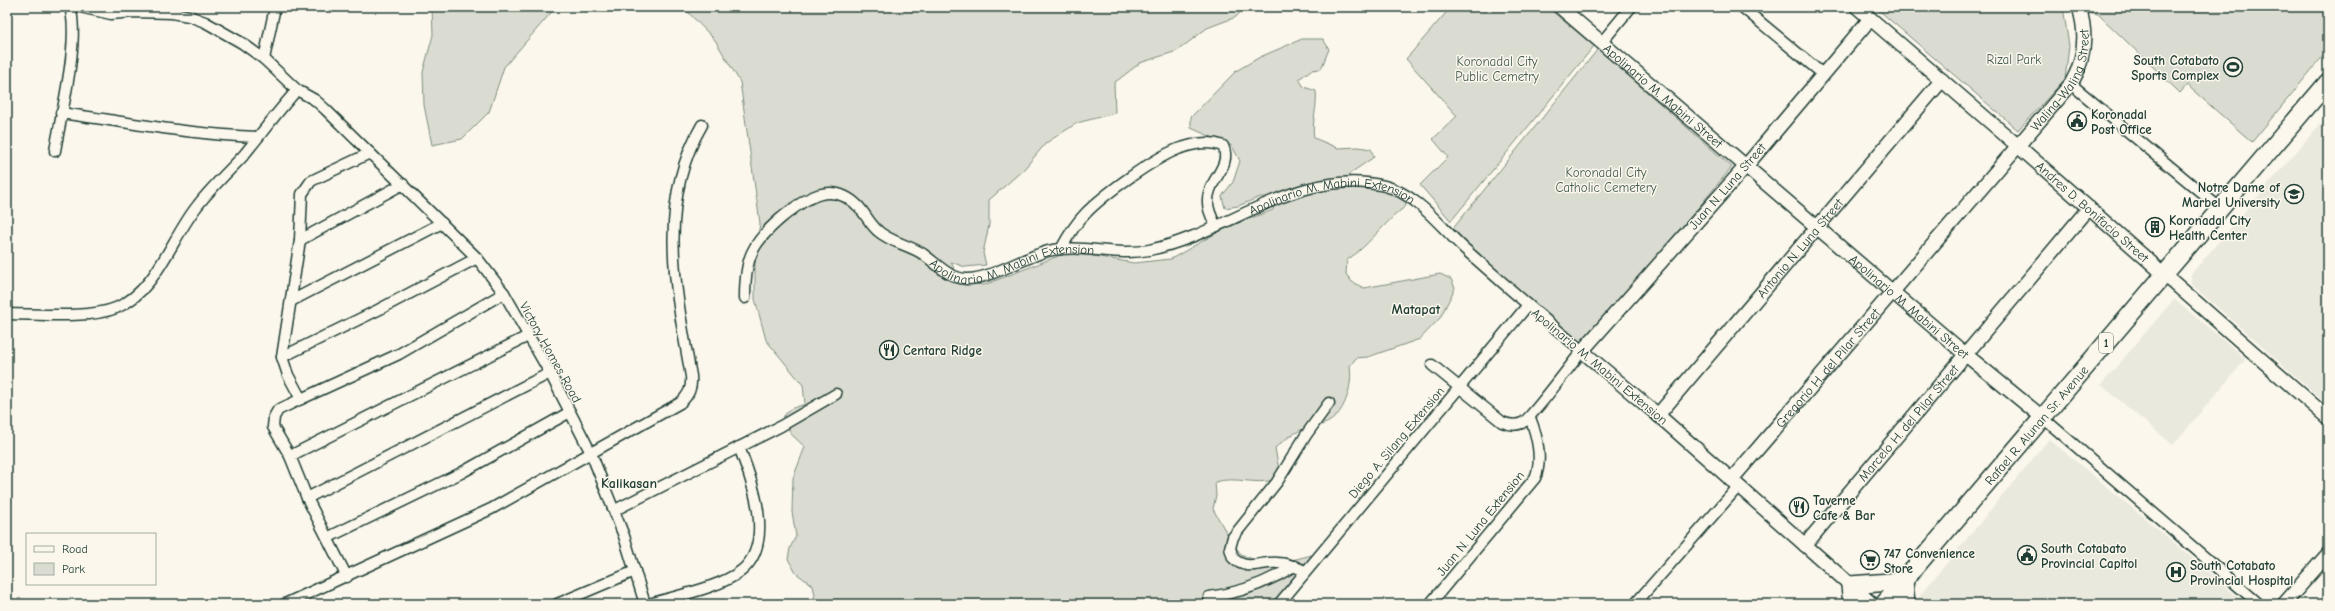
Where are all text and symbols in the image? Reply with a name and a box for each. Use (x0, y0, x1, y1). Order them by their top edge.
street label: Waling-Waling Street (2027, 28, 2092, 134)
street label: Apolinario M. Mabini Street (1600, 41, 1727, 152)
park label: Rizal Park (1987, 52, 2042, 67)
place label: South Cotabato Sports Complex (2131, 53, 2220, 83)
park label: Koronadal City Public Cemetry (1455, 54, 1539, 84)
sports icon: South Cotabato Sports Complex (2222, 56, 2244, 78)
place label: Koronadal Post Office (2091, 107, 2152, 137)
public building icon: Koronadal Post Office (2066, 110, 2088, 132)
street label: Juan N. Luna Street (1686, 139, 1770, 233)
street label: Andres D. Bonifacio Street (2033, 158, 2153, 266)
park label: Koronadal City Catholic Cemetery (1555, 165, 1657, 195)
street label: Apolinario M. Mabini Extension (1247, 175, 1418, 218)
place label: Notre Dame of Marbel University (2182, 180, 2281, 210)
school or university icon: Notre Dame of Marbel University (2283, 183, 2305, 205)
street label: Antonio N. Luna Street (1754, 195, 1847, 301)
place label: Koronadal City Health Center (2169, 213, 2251, 243)
building icon: Koronadal City Health Center (2144, 216, 2166, 238)
street label: Apolinario M. Mabini Extension (927, 241, 1095, 287)
street label: Apolinario M. Mabini Street (1846, 251, 1973, 363)
street label: Victory Homes Road (517, 299, 585, 405)
district label: Matapat (1392, 301, 1441, 318)
street label: Gregorio H. del Pilar Street (1773, 304, 1884, 431)
street label: Apolinario M. Mabini Extension (1529, 305, 1671, 428)
road number: 1 (2099, 333, 2113, 353)
restaurant icon: Centara Ridge (878, 339, 900, 361)
place label: Centara Ridge (903, 343, 983, 358)
street label: Marcelo H. del Pilar Street (1855, 361, 1963, 484)
street label: Rafael R. Alunan Sr. Avenue (1982, 362, 2092, 488)
street label: Diego A. Silang Extension (1345, 383, 1448, 501)
street label: Juan N. Luna Extension (1434, 468, 1527, 579)
district label: Kalikasan (601, 475, 657, 492)
place label: Taverne Cafe & Bar (1813, 493, 1876, 523)
restaurant icon: Taverne Cafe & Bar (1788, 496, 1810, 518)
legend (26, 533, 156, 585)
place label: South Cotabato Provincial Capitol (2041, 541, 2137, 571)
text: Road (62, 542, 88, 556)
public building icon: South Cotabato Provincial Capitol (2016, 544, 2038, 566)
place label: 747 Convenience Store (1884, 546, 1975, 576)
supermarket icon: 747 Convenience Store (1859, 549, 1881, 571)
place label: South Cotabato Provincial Hospital (2190, 558, 2293, 588)
hospital icon: South Cotabato Provincial Hospital (2165, 561, 2187, 583)
text: Park (62, 562, 85, 576)

